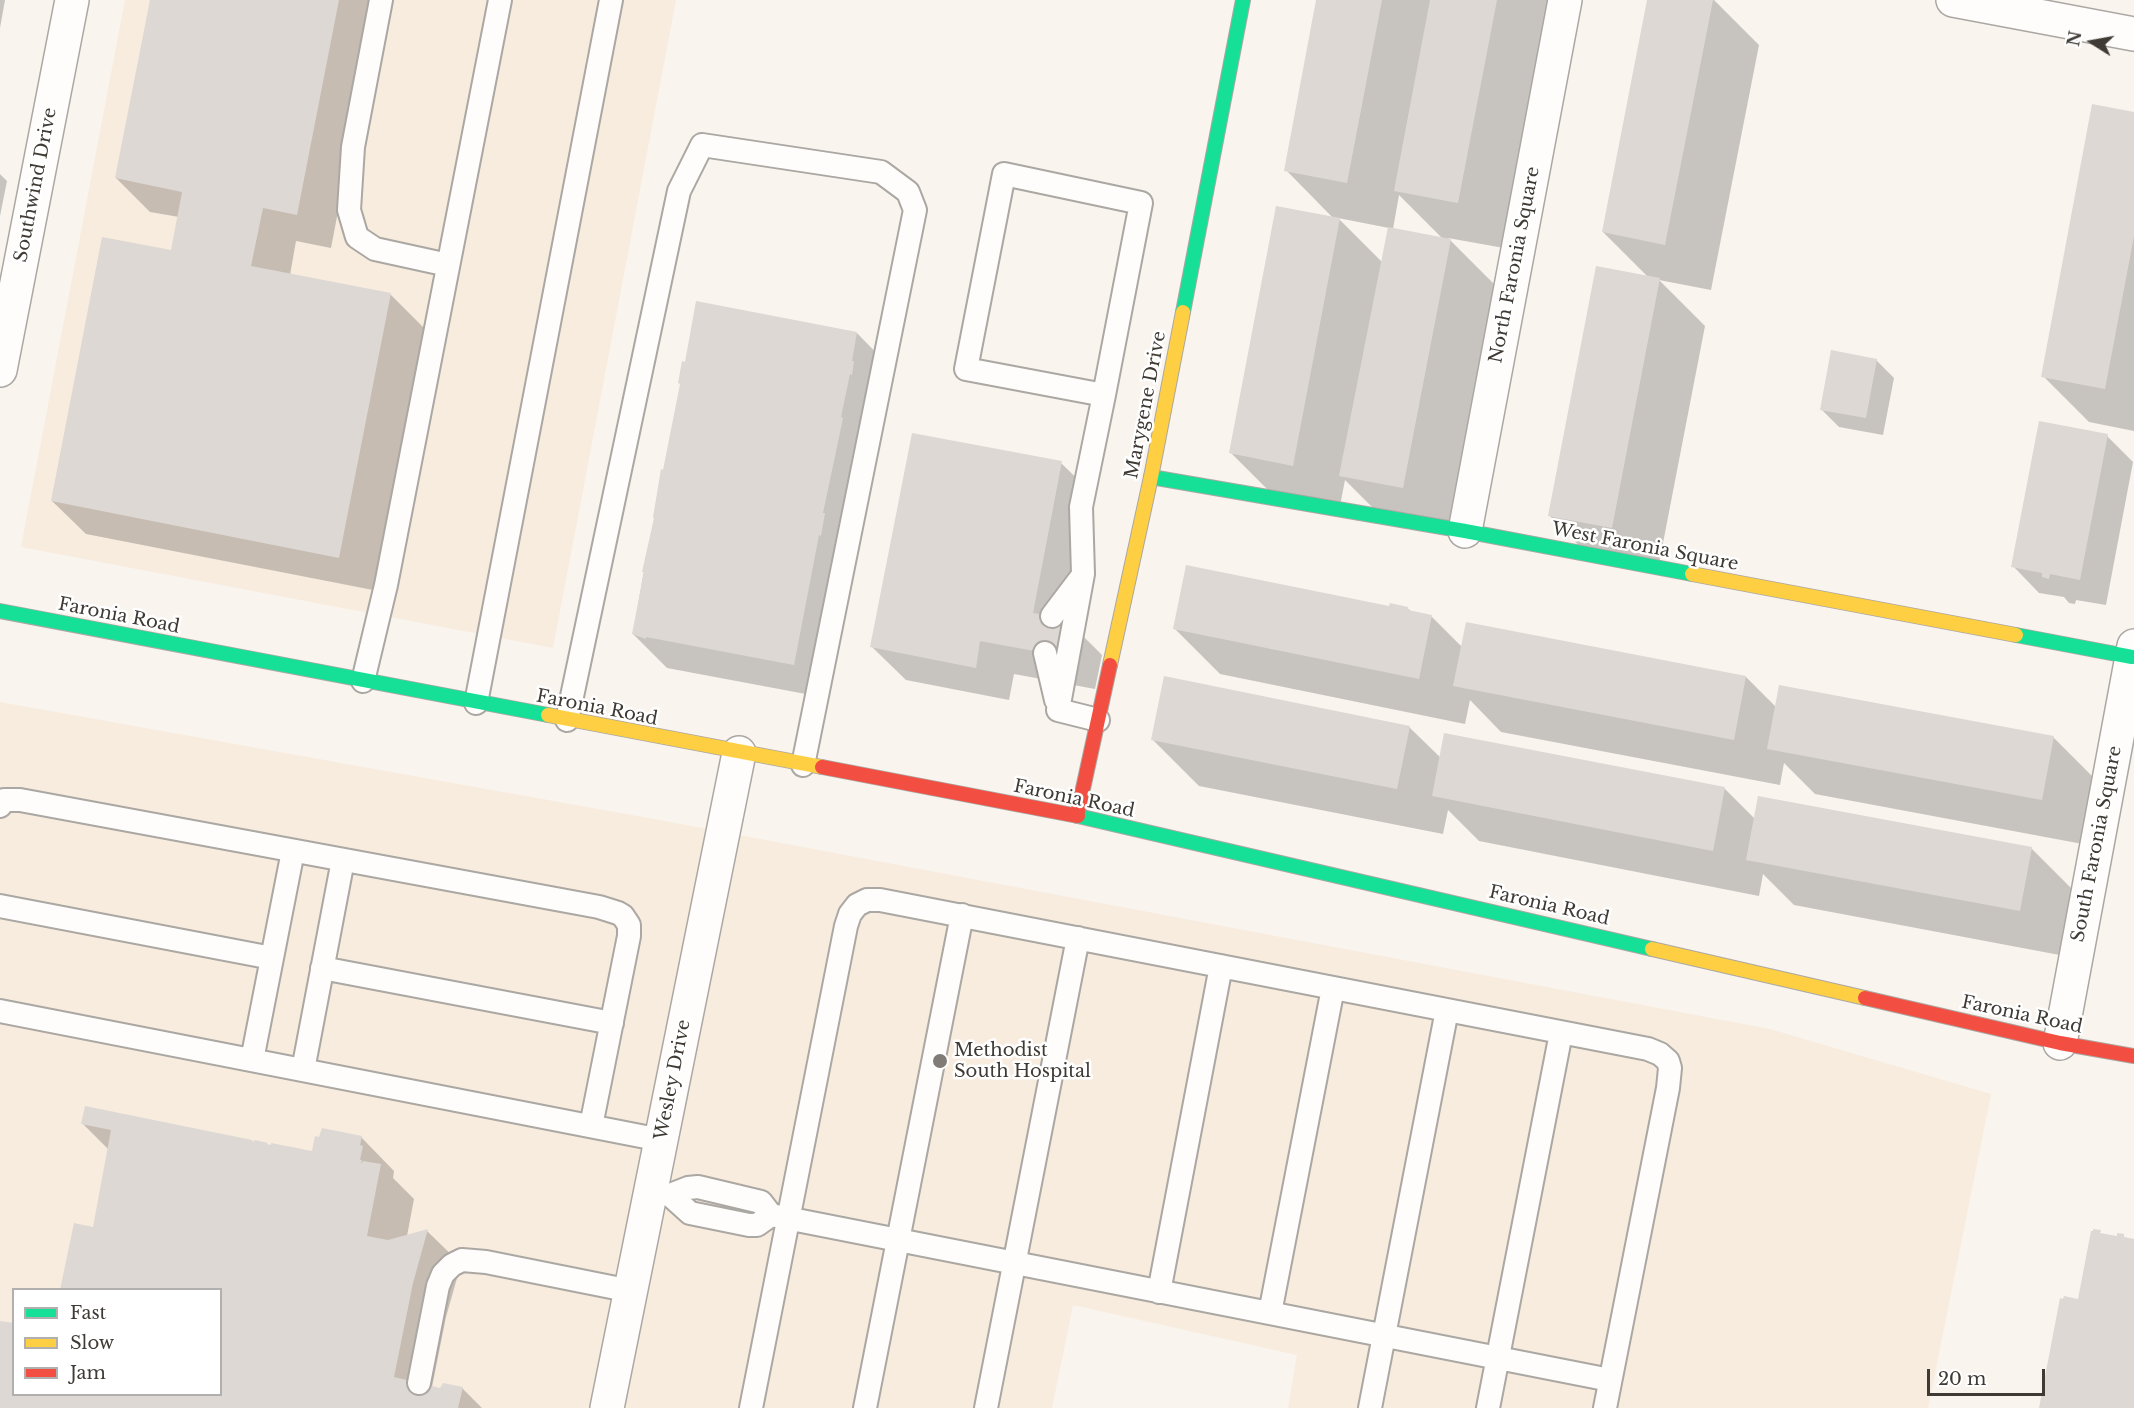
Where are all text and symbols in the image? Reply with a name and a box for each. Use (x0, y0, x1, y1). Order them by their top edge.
north arrow (2062, 12, 2122, 72)
text: N (2063, 29, 2086, 48)
street label: Southwind Drive (10, 106, 62, 264)
street label: North Faronia Square (1485, 165, 1545, 365)
street label: Marygene Drive (1121, 329, 1171, 481)
street label: West Faronia Square (1550, 518, 1740, 576)
street label: Faronia Road (57, 594, 181, 638)
street label: Faronia Road (535, 686, 659, 730)
street label: South Faronia Square (2067, 744, 2127, 944)
street label: Faronia Road (1012, 776, 1136, 822)
street label: Faronia Road (1487, 882, 1611, 930)
street label: Faronia Road (1960, 992, 2084, 1038)
street label: Wesley Drive (651, 1018, 695, 1142)
place label: Methodist South Hospital (954, 1040, 1091, 1082)
marker: Methodist South Hospital (931, 1052, 949, 1070)
legend (12, 1288, 222, 1396)
text: Fast (70, 1302, 106, 1324)
text: Slow (70, 1332, 114, 1354)
scale bar (1930, 1357, 2048, 1395)
text: Jam (70, 1362, 106, 1384)
text: 20 m (1938, 1368, 1986, 1390)

